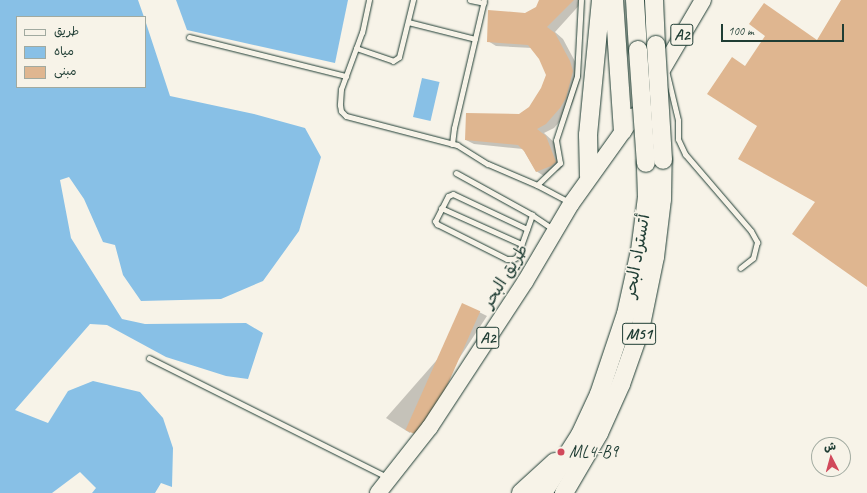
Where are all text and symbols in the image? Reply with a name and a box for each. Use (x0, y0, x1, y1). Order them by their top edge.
legend (16, 16, 146, 88)
scale bar (723, 16, 846, 42)
road number: A2 (670, 21, 694, 49)
text: طريق (54, 23, 79, 39)
text: 100 m (728, 23, 754, 39)
text: مياه (54, 43, 74, 59)
text: مبنى (54, 63, 77, 79)
street label: أتستراد البحر (620, 213, 654, 299)
street label: طريق البحر (477, 240, 533, 312)
road number: M51 (622, 320, 656, 348)
road number: A2 (476, 324, 500, 352)
north arrow (811, 437, 851, 477)
text: ش (823, 438, 837, 454)
place label: ML4-B9 (569, 442, 618, 462)
marker: ML4-B9 (556, 447, 566, 457)

